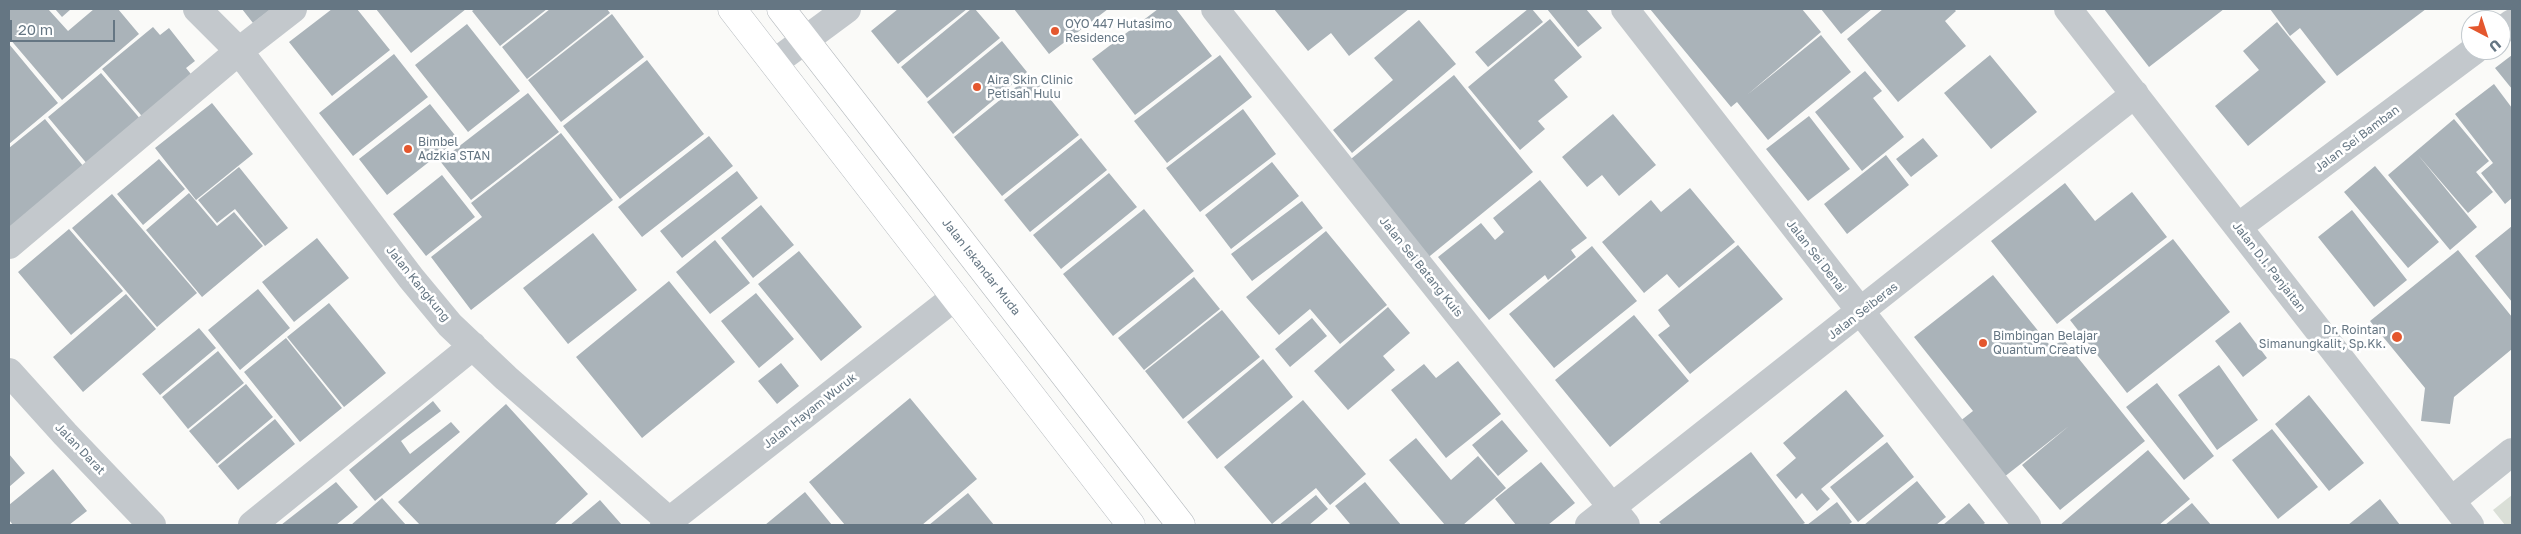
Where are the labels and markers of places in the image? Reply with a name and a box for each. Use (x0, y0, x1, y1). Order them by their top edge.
place label: OYO 447 Hutasimo Residence (1065, 17, 1172, 45)
marker: OYO 447 Hutasimo Residence (1049, 25, 1061, 37)
place label: Aira Skin Clinic Petisah Hulu (987, 73, 1073, 101)
marker: Aira Skin Clinic Petisah Hulu (971, 81, 983, 93)
place label: Bimbel Adzkia STAN (418, 135, 490, 163)
marker: Bimbel Adzkia STAN (402, 143, 414, 155)
place label: Dr. Rointan Simanungkalit, Sp.Kk. (2259, 323, 2386, 351)
place label: Bimbingan Belajar Quantum Creative (1993, 329, 2098, 357)
marker: Dr. Rointan Simanungkalit, Sp.Kk. (2390, 330, 2404, 344)
marker: Bimbingan Belajar Quantum Creative (1977, 337, 1989, 349)

